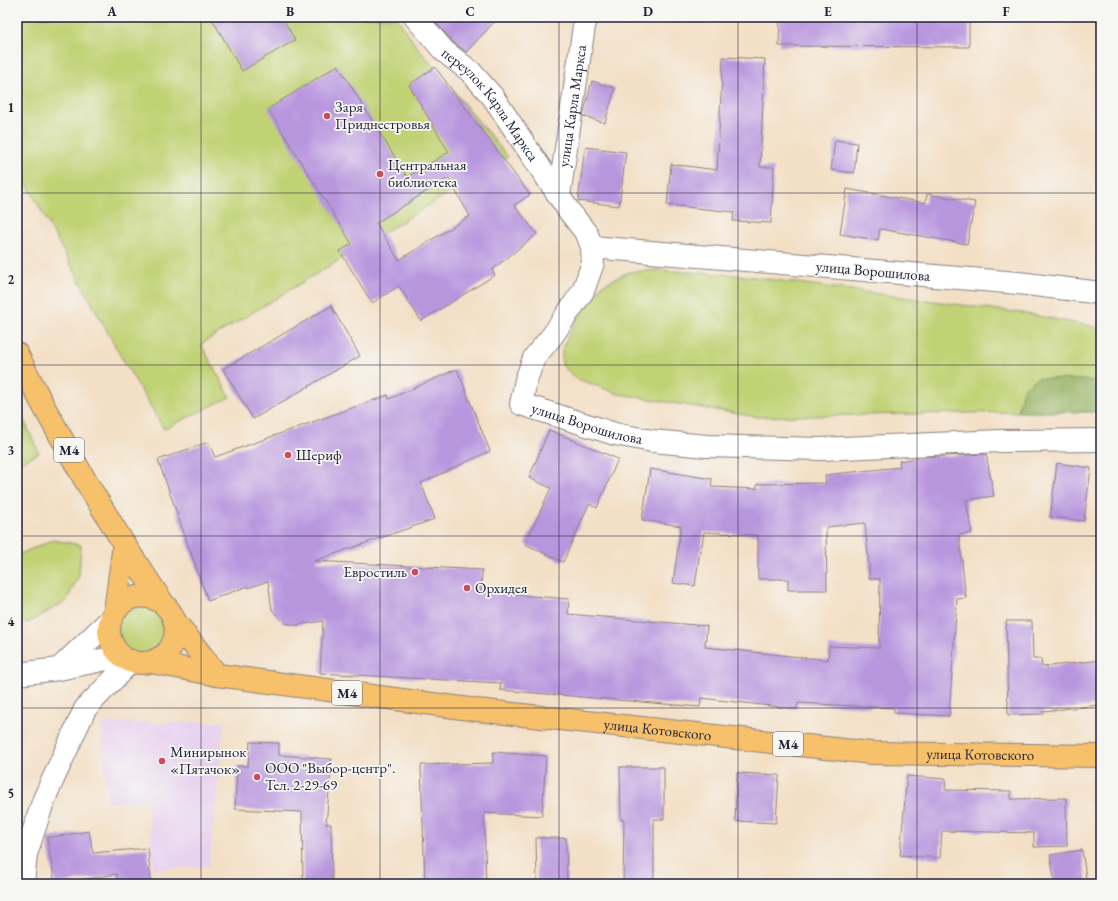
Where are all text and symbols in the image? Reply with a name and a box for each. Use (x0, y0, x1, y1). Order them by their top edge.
text: A (106, 3, 117, 20)
text: B (286, 3, 294, 20)
text: C (465, 3, 475, 20)
text: D (643, 3, 653, 20)
text: E (824, 3, 832, 20)
text: F (1002, 3, 1010, 20)
street label: переулок Карла Маркса (438, 43, 543, 165)
street label: улица Карла Маркса (553, 43, 590, 168)
place label: Заря Приднестровья (335, 97, 430, 133)
text: 1 (8, 99, 15, 116)
marker: Заря Приднестровья (322, 111, 332, 121)
place label: Центральная библиотека (388, 155, 467, 191)
marker: Центральная библиотека (375, 169, 385, 179)
street label: улица Ворошилова (815, 256, 931, 285)
text: 2 (8, 271, 15, 288)
street label: улица Ворошилова (529, 398, 644, 448)
road number: M4 (54, 438, 84, 462)
text: 3 (8, 442, 15, 459)
place label: Шериф (296, 445, 342, 464)
marker: Шериф (283, 450, 293, 460)
place label: Евростиль (344, 562, 407, 581)
marker: Евростиль (410, 567, 420, 577)
place label: Орхидея (475, 578, 528, 597)
marker: Орхидея (462, 583, 472, 593)
text: 4 (8, 613, 15, 630)
road number: M4 (332, 681, 362, 705)
street label: улица Котовского (603, 714, 712, 744)
road number: M4 (773, 732, 803, 756)
place label: Минирынок «Пятачок» (170, 742, 247, 778)
street label: улица Котовского (926, 744, 1034, 764)
marker: Минирынок «Пятачок» (157, 756, 167, 766)
place label: ООО "Выбор-центр". Тел. 2-29-69 (265, 758, 395, 794)
marker: ООО "Выбор-центр". Тел. 2-29-69 (252, 772, 262, 782)
text: 5 (8, 785, 14, 802)

